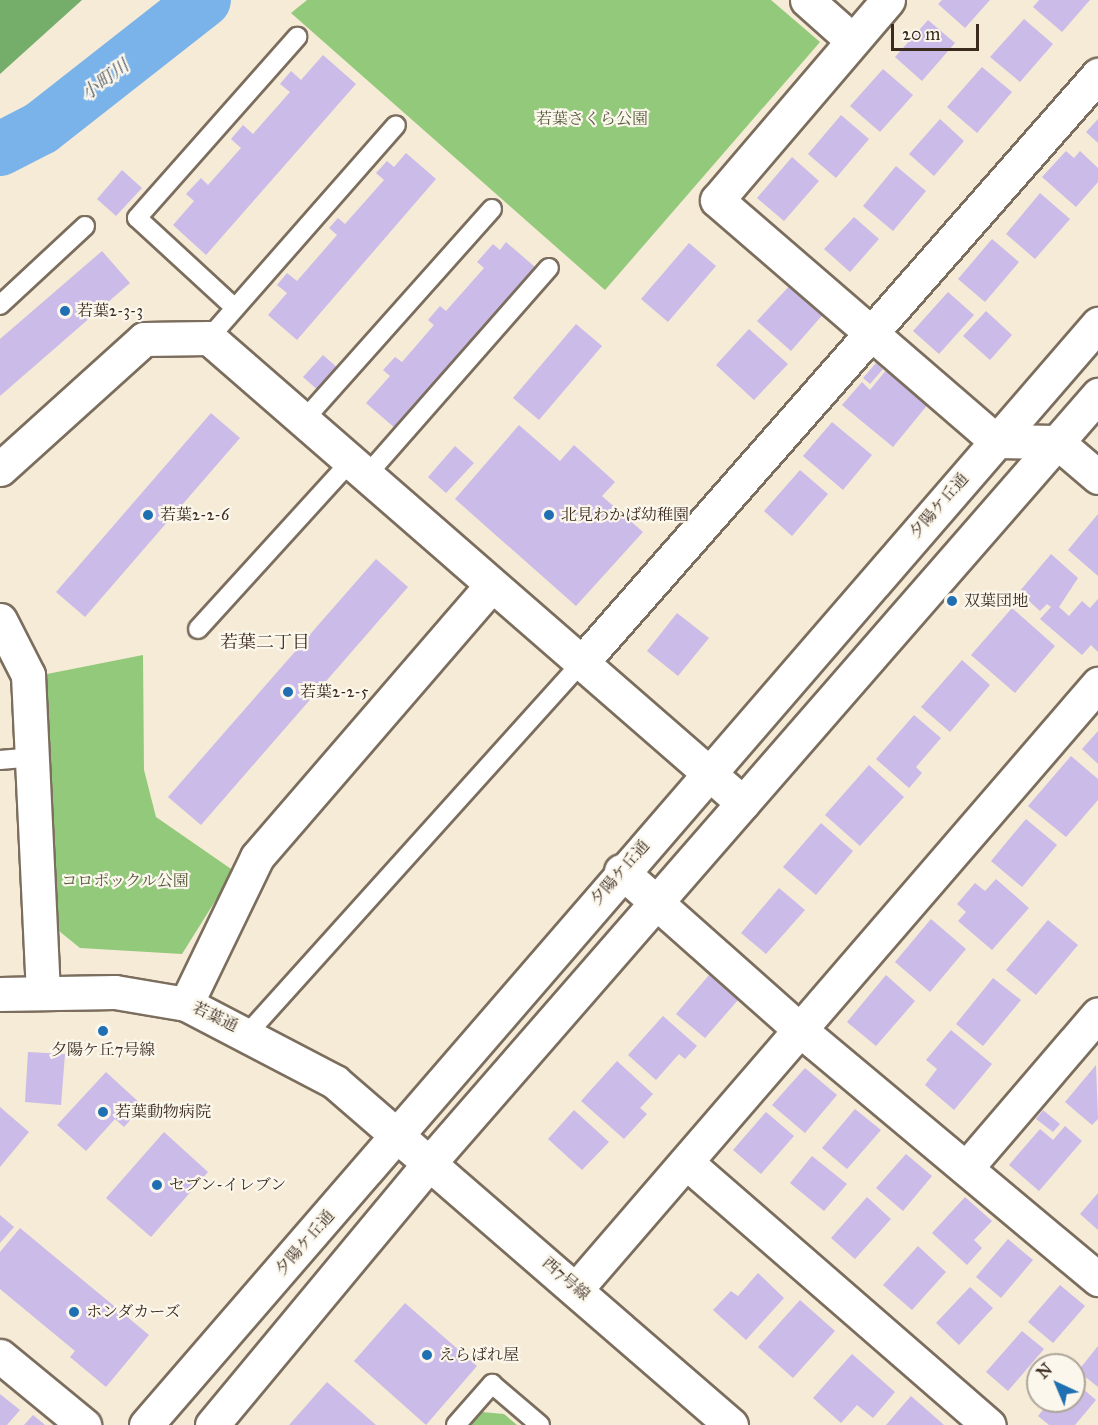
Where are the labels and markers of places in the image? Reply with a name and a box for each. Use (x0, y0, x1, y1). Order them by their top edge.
place label: 若葉2-3-3 (77, 301, 143, 321)
marker: 若葉2-3-3 (58, 304, 72, 318)
place label: 若葉2-2-6 (160, 505, 229, 525)
place label: 北見わかば幼稚園 (561, 505, 689, 525)
marker: 若葉2-2-6 (141, 508, 155, 522)
marker: 北見わかば幼稚園 (542, 508, 556, 522)
place label: 双葉団地 (964, 591, 1028, 611)
marker: 双葉団地 (945, 594, 959, 608)
place label: 若葉2-2-5 (300, 682, 368, 702)
marker: 若葉2-2-5 (281, 685, 295, 699)
marker: 夕陽ケ丘7号線 (96, 1024, 110, 1038)
place label: 夕陽ケ丘7号線 (51, 1040, 155, 1060)
place label: 若葉動物病院 (115, 1102, 211, 1122)
marker: 若葉動物病院 (96, 1105, 110, 1119)
place label: セブン-イレブン (169, 1175, 288, 1195)
marker: セブン-イレブン (150, 1178, 164, 1192)
place label: ホンダカーズ (86, 1302, 182, 1322)
marker: ホンダカーズ (67, 1305, 81, 1319)
place label: えらばれ屋 (439, 1345, 519, 1365)
marker: えらばれ屋 (420, 1348, 434, 1362)

